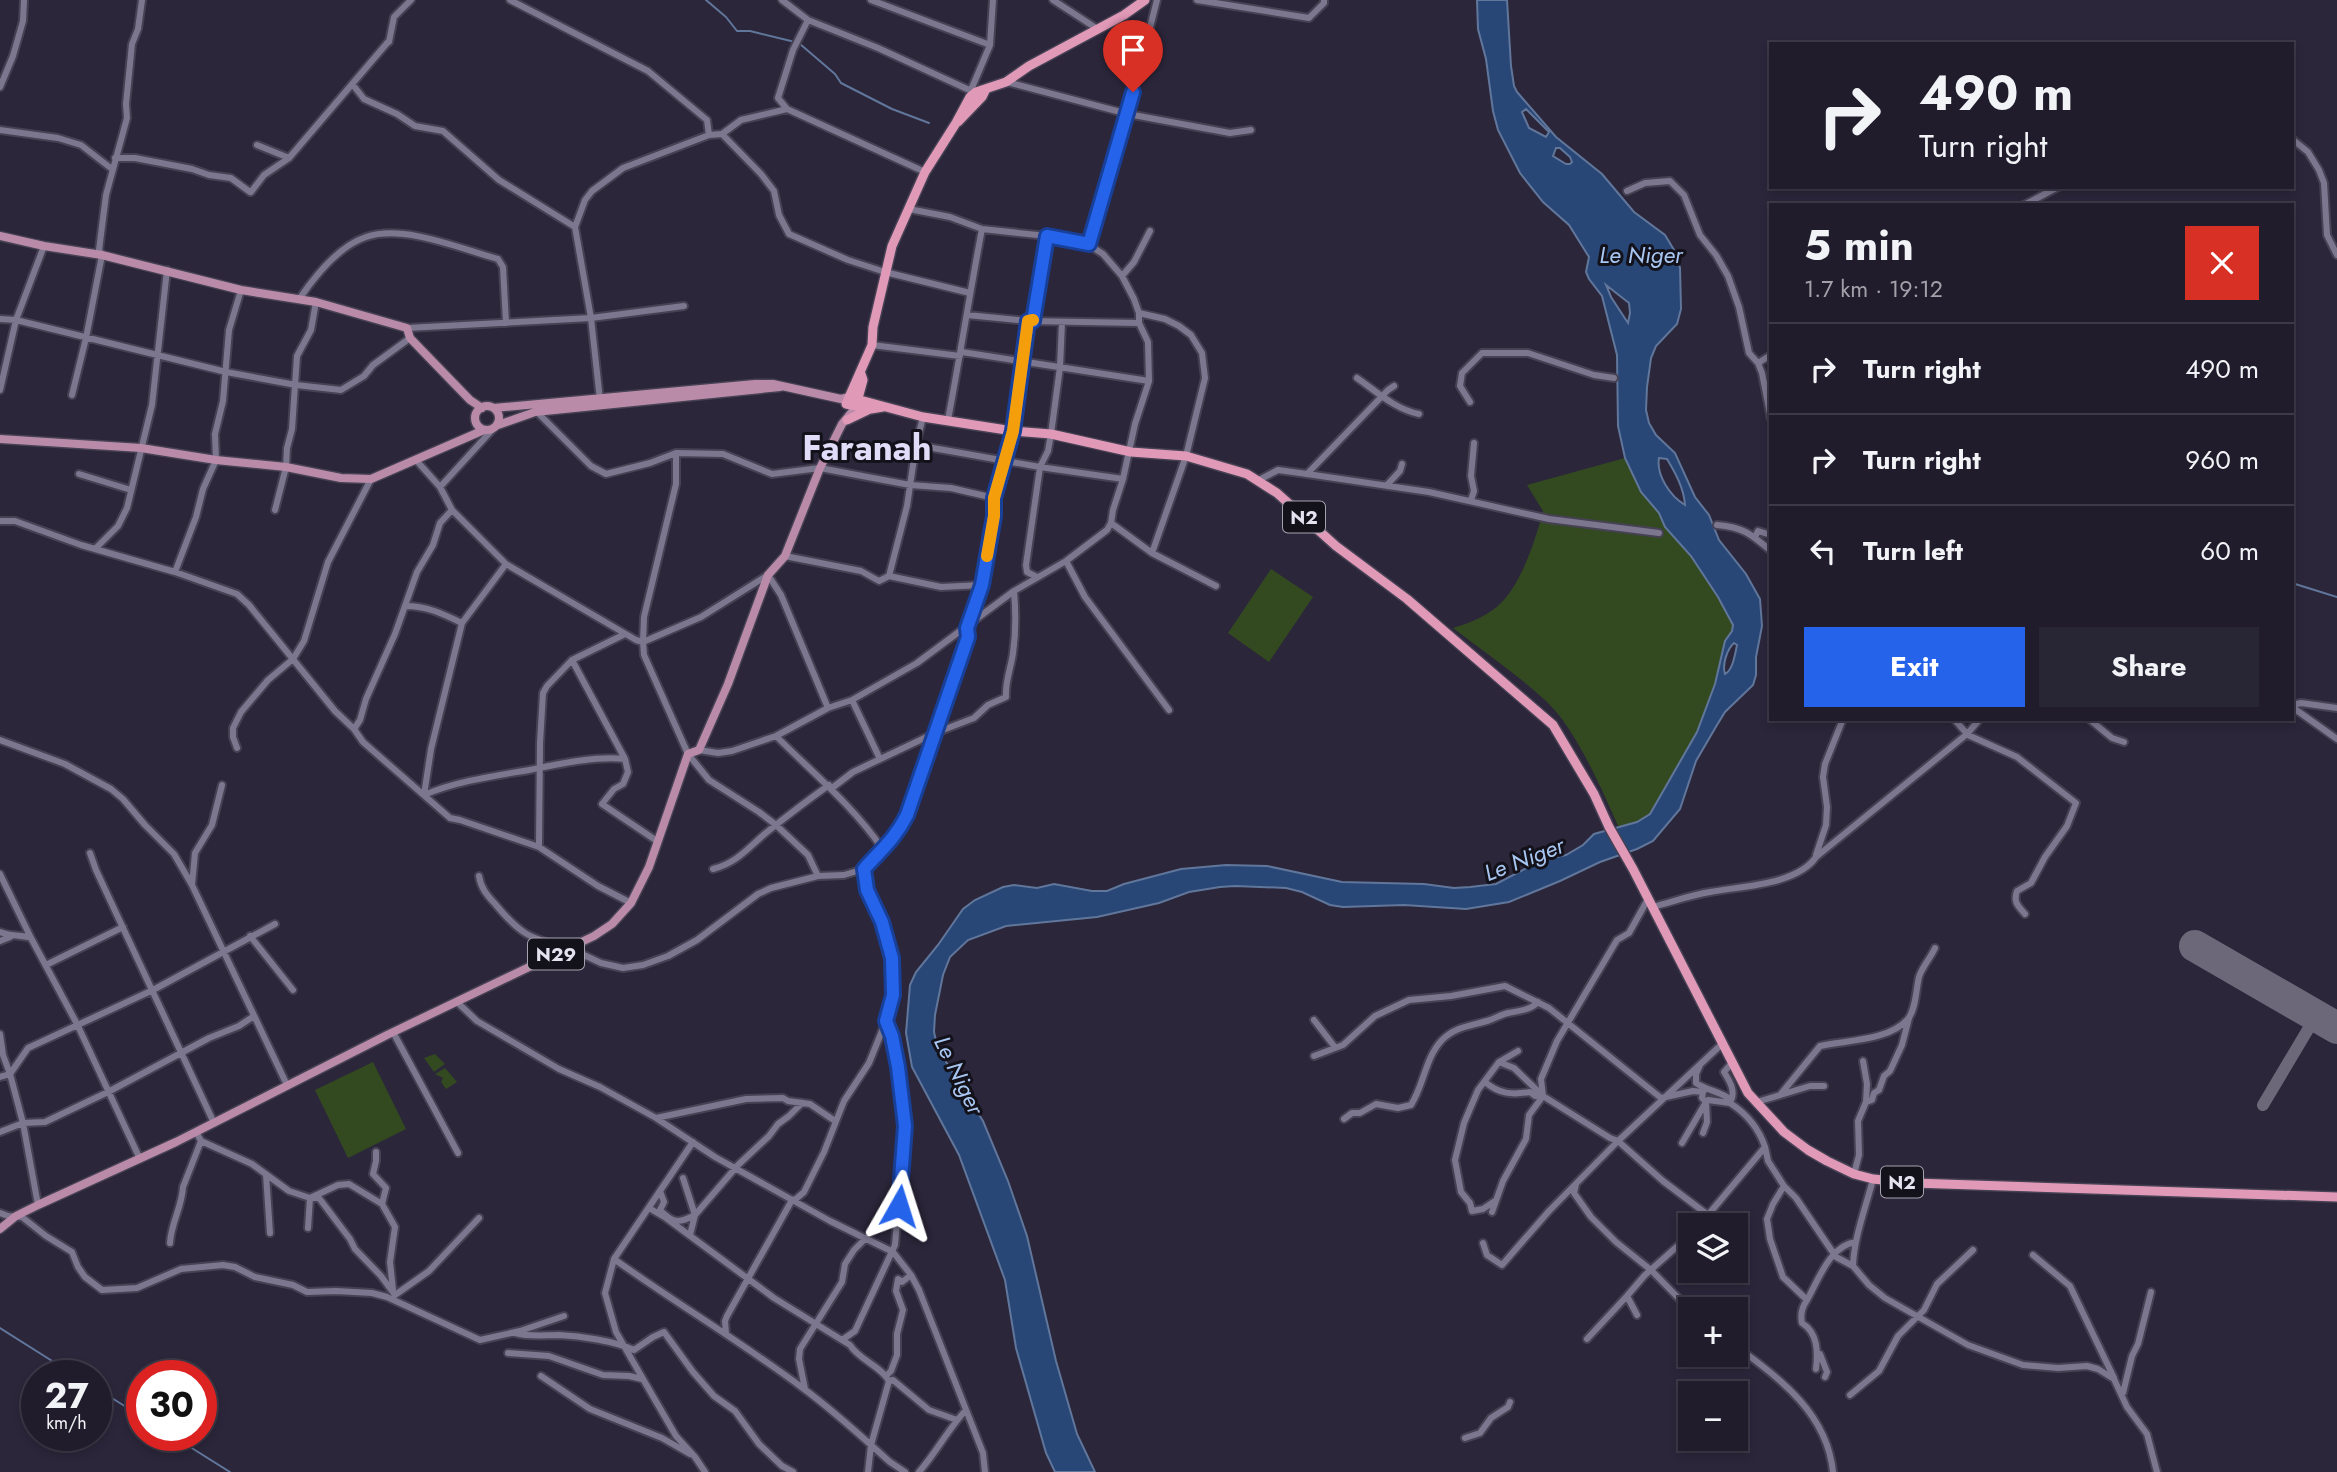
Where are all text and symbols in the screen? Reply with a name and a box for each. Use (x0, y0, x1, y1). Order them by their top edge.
pin (1103, 20, 1163, 92)
icon: arrive (1114, 31, 1152, 69)
text: 490 m (1919, 58, 2073, 128)
icon: right (1804, 70, 1895, 161)
text: Turn right (1919, 123, 2048, 169)
text: 5 min (1804, 215, 1914, 276)
button: close (2185, 226, 2259, 300)
water label: Le Niger (1599, 238, 1684, 272)
text: 1.7 km · 19:12 (1804, 272, 1943, 306)
icon: right (1804, 350, 1842, 388)
text: Turn right (1863, 350, 1981, 388)
text: 490 m (2185, 350, 2259, 388)
district label: Faranah (802, 423, 932, 473)
icon: right (1804, 441, 1842, 479)
text: Turn right (1863, 441, 1981, 479)
text: 960 m (2185, 441, 2259, 479)
road number: N2 (1283, 502, 1325, 532)
icon: left (1804, 532, 1842, 570)
text: Turn left (1863, 532, 1963, 570)
text: 60 m (2200, 532, 2259, 570)
button: Exit (1804, 627, 2025, 707)
button: Share (2039, 627, 2259, 707)
water label: Le Niger (1479, 828, 1570, 890)
road number: N29 (528, 938, 584, 970)
water label: Le Niger (925, 1030, 993, 1121)
road number: N2 (1881, 1166, 1923, 1198)
position arrow (862, 1169, 936, 1243)
map controls (1678, 1213, 1748, 1451)
button: layers (1678, 1213, 1748, 1283)
button: + (1678, 1297, 1748, 1367)
speed limit sign: 30 (126, 1360, 217, 1451)
text: 27 (44, 1371, 89, 1421)
button: − (1678, 1381, 1748, 1451)
text: km/h (46, 1410, 87, 1436)

